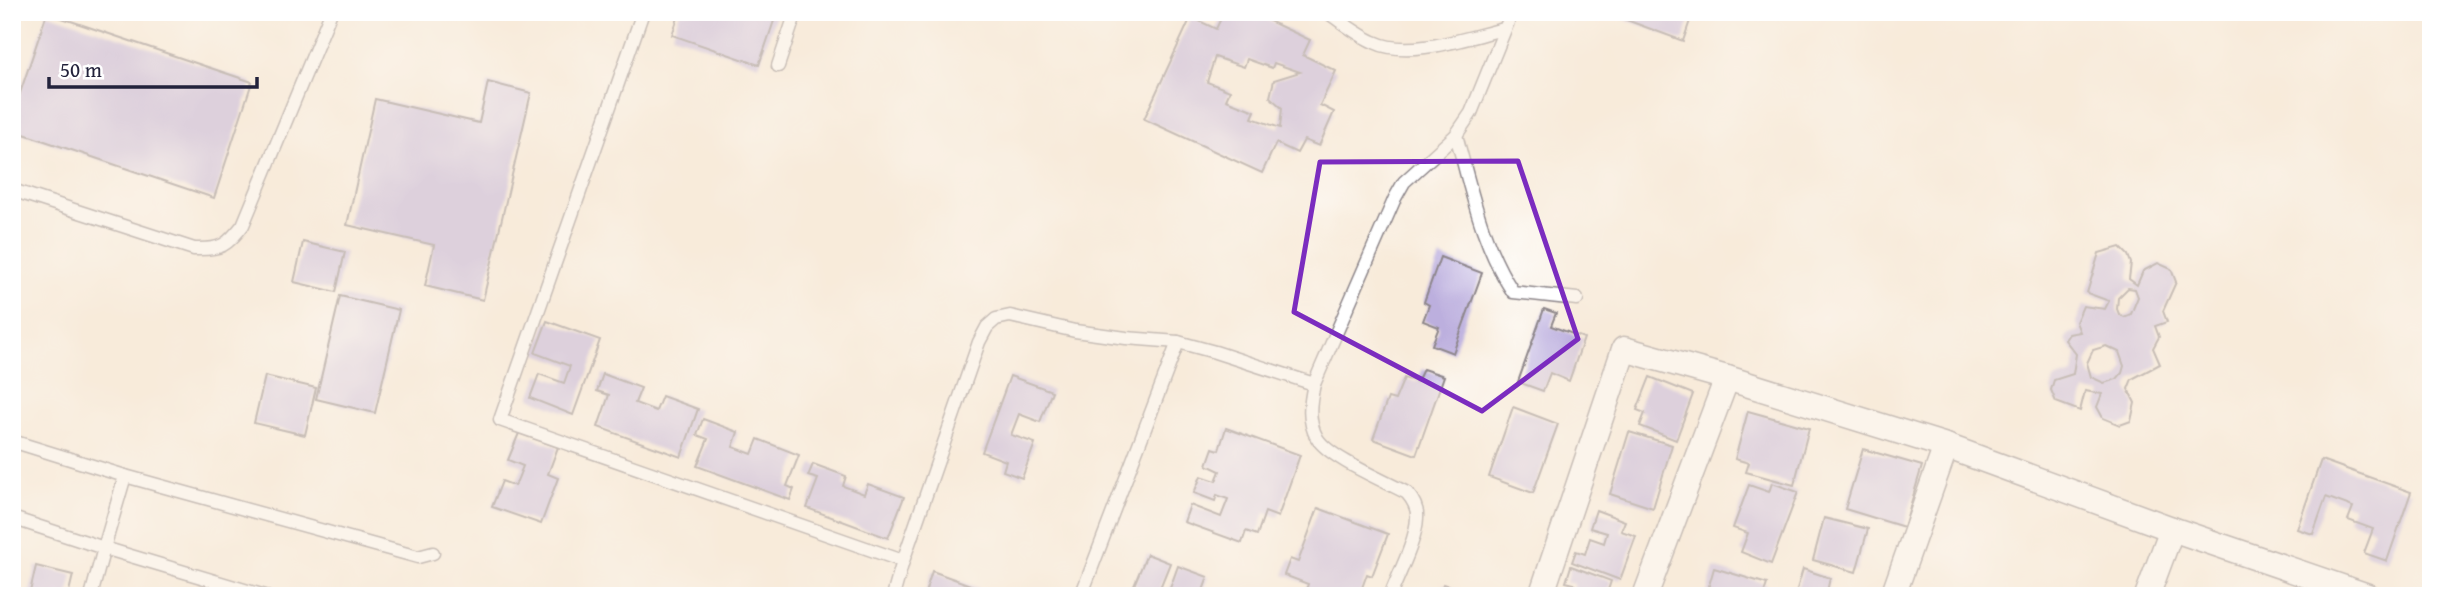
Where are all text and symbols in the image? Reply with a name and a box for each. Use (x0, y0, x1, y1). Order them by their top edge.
scale bar (49, 46, 257, 90)
text: 50 m (60, 54, 102, 85)

